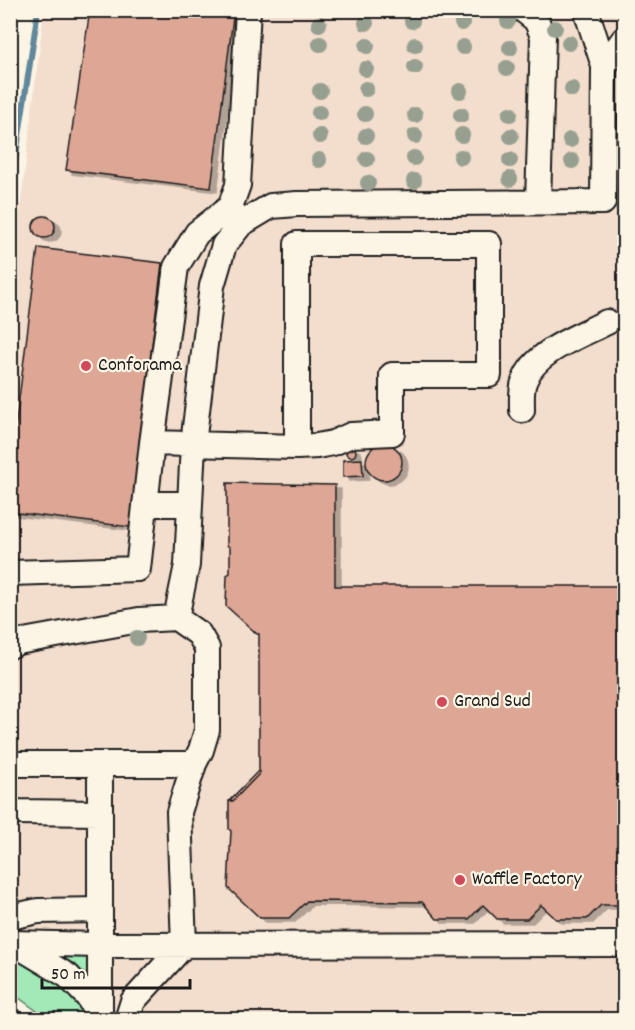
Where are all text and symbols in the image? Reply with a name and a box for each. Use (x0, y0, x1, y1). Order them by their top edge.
place label: Conforama (98, 352, 182, 380)
marker: Conforama (79, 359, 93, 373)
place label: Grand Sud (454, 688, 531, 716)
marker: Grand Sud (435, 695, 449, 709)
place label: Waffle Factory (472, 866, 582, 894)
marker: Waffle Factory (453, 873, 467, 887)
scale bar (42, 952, 190, 990)
text: 50 m (51, 963, 86, 988)

